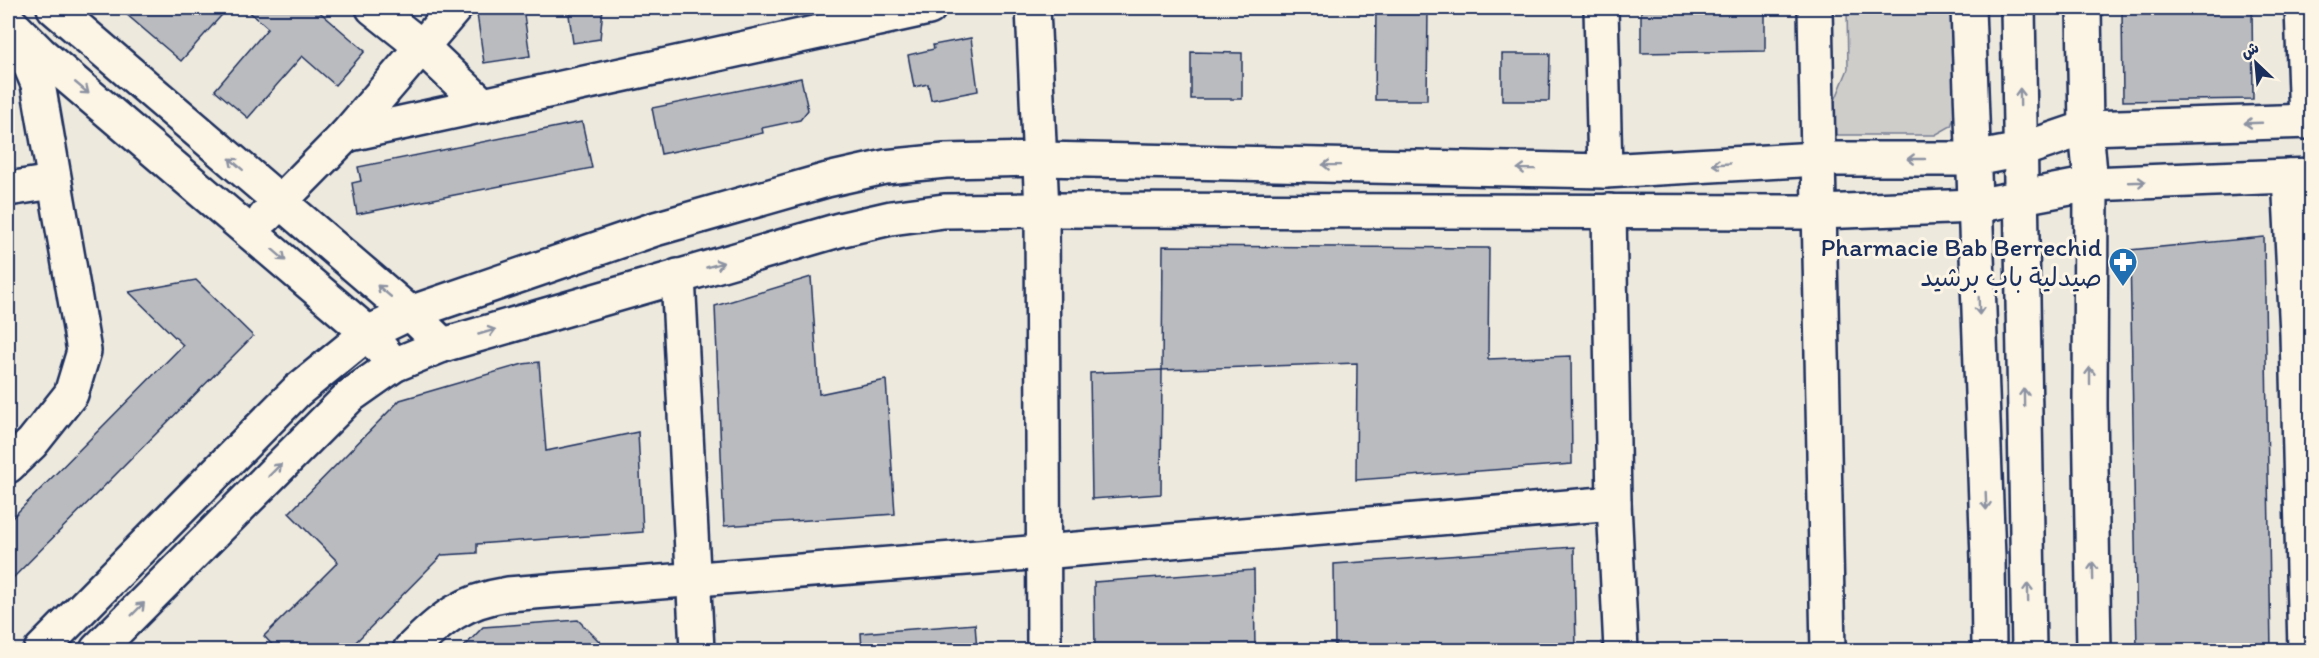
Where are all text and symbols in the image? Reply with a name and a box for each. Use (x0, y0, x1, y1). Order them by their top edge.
north arrow (2226, 33, 2286, 93)
text: ش (2238, 38, 2262, 62)
one-way arrow (74, 82, 90, 95)
one-way arrow (2014, 88, 2026, 108)
one-way arrow (2244, 117, 2264, 129)
one-way arrow (1906, 153, 1926, 165)
one-way arrow (228, 158, 244, 171)
one-way arrow (1322, 159, 1342, 171)
one-way arrow (1711, 159, 1731, 170)
one-way arrow (1517, 163, 1537, 175)
one-way arrow (2126, 177, 2146, 188)
place label: Pharmacie Bab Berrechid صيدلية باب برشيد (1820, 231, 2103, 293)
pharmacy icon: Pharmacie Bab Berrechid صيدلية باب برشيد (2107, 246, 2139, 288)
one-way arrow (271, 248, 286, 262)
one-way arrow (705, 259, 724, 271)
one-way arrow (377, 284, 392, 298)
one-way arrow (1973, 296, 1985, 316)
one-way arrow (477, 326, 496, 337)
one-way arrow (2084, 367, 2096, 387)
one-way arrow (2018, 388, 2029, 408)
one-way arrow (268, 463, 283, 478)
one-way arrow (1981, 490, 1992, 510)
one-way arrow (2087, 562, 2099, 582)
one-way arrow (2022, 583, 2034, 603)
one-way arrow (131, 601, 146, 616)

